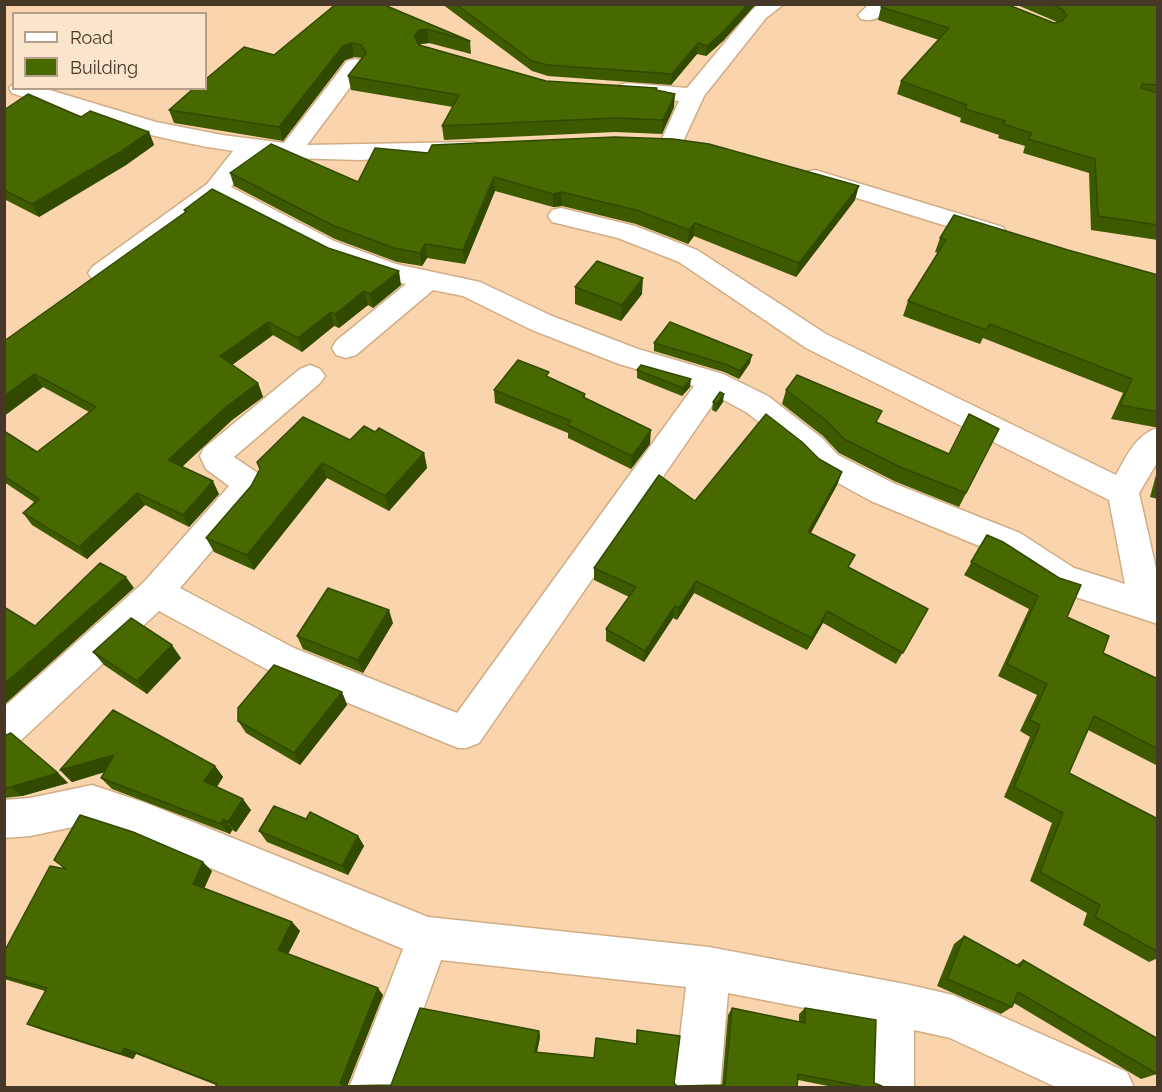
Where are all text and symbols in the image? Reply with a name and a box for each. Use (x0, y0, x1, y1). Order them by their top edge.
legend (12, 12, 207, 90)
text: Road (70, 27, 113, 48)
text: Building (70, 57, 138, 78)

